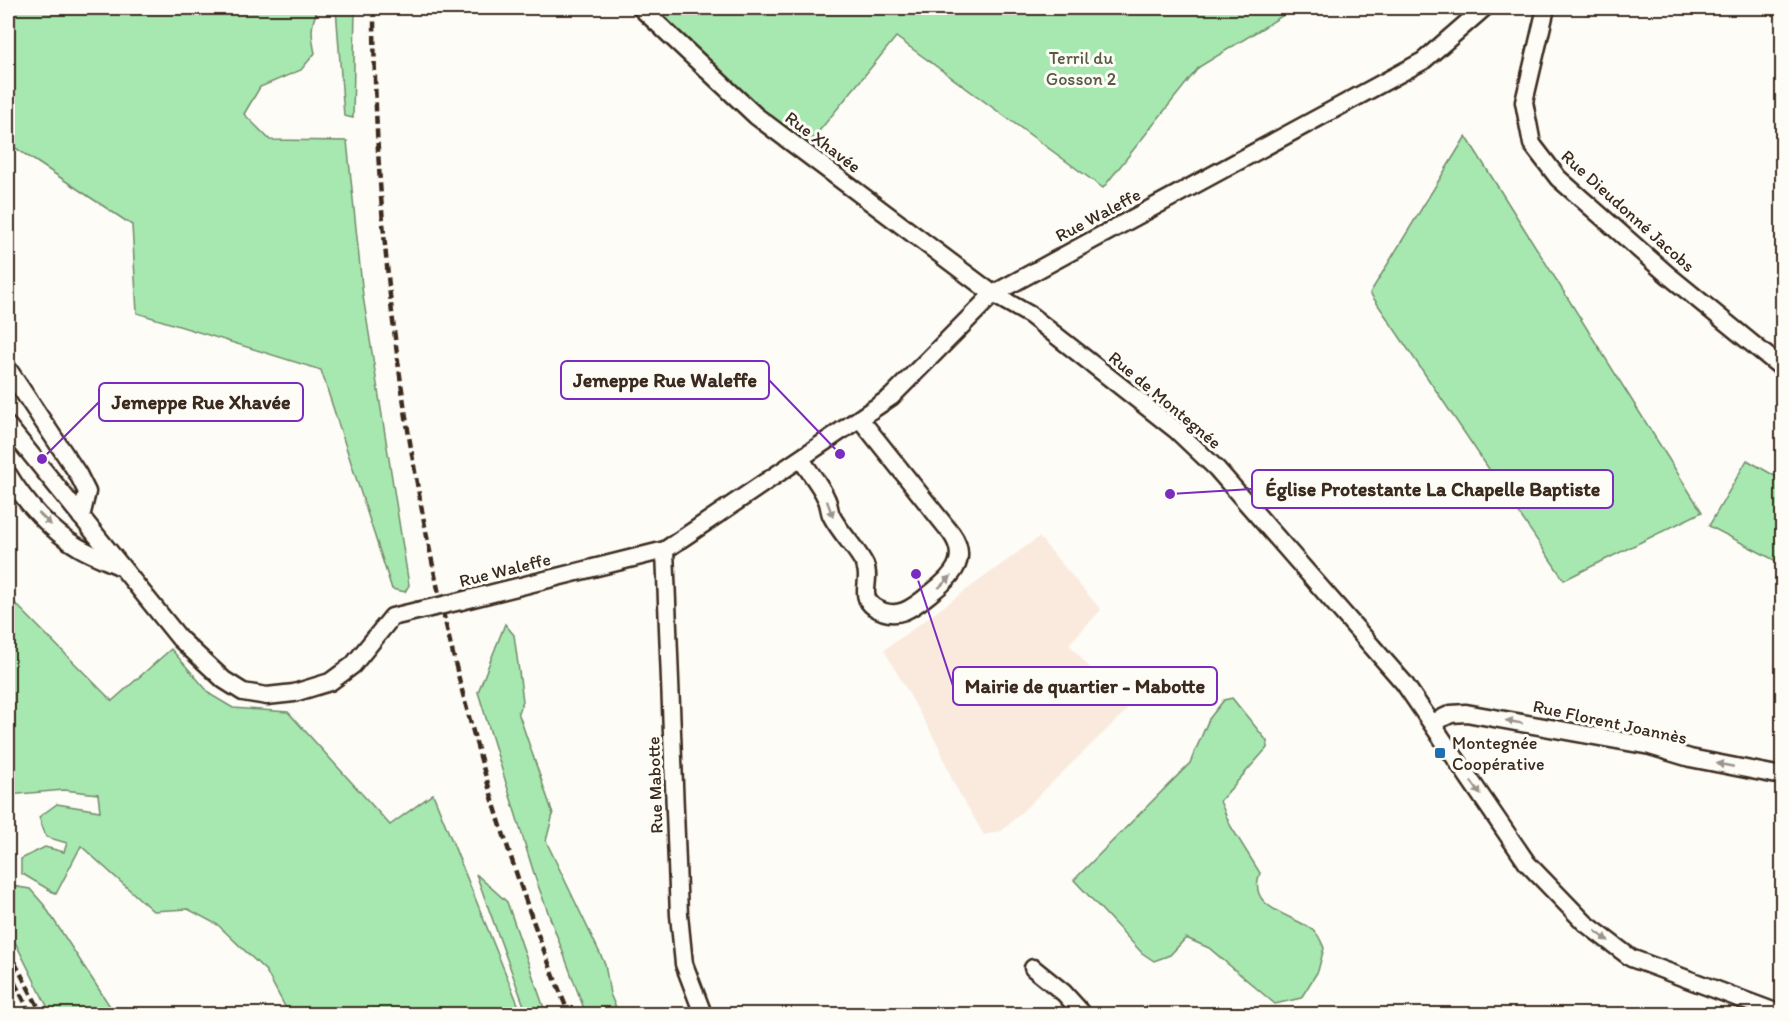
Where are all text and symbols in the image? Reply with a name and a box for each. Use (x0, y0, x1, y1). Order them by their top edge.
park label: Terril du Gosson 2 (1046, 47, 1117, 90)
street label: Rue Xhavée (781, 106, 865, 178)
street label: Rue Dieudonné Jacobs (1557, 145, 1699, 277)
street label: Rue Waleffe (1052, 183, 1144, 247)
street label: Rue de Montegnée (1104, 346, 1226, 454)
callout: Jemeppe Rue Waleffe (561, 361, 769, 399)
text: Jemeppe Rue Waleffe (572, 368, 758, 393)
callout: Jemeppe Rue Xhavée (99, 383, 303, 421)
text: Jemeppe Rue Xhavée (110, 390, 291, 415)
callout: Église Protestante La Chapelle Baptiste (1252, 470, 1613, 508)
text: Église Protestante La Chapelle Baptiste (1266, 477, 1601, 502)
one-way arrow (826, 500, 836, 518)
one-way arrow (37, 511, 51, 525)
street label: Rue Waleffe (457, 548, 553, 592)
one-way arrow (938, 575, 952, 589)
callout: Mairie de quartier - Mabotte (953, 667, 1217, 705)
text: Mairie de quartier - Mabotte (965, 674, 1206, 699)
street label: Rue Florent Joannès (1531, 695, 1689, 749)
one-way arrow (1504, 717, 1523, 726)
place label: Montegnée Coopérative (1452, 732, 1544, 775)
street label: Rue Mabotte (642, 736, 668, 834)
marker: Montegnée Coopérative (1433, 746, 1447, 760)
one-way arrow (1715, 760, 1734, 769)
one-way arrow (1470, 780, 1482, 796)
one-way arrow (1594, 930, 1610, 942)

